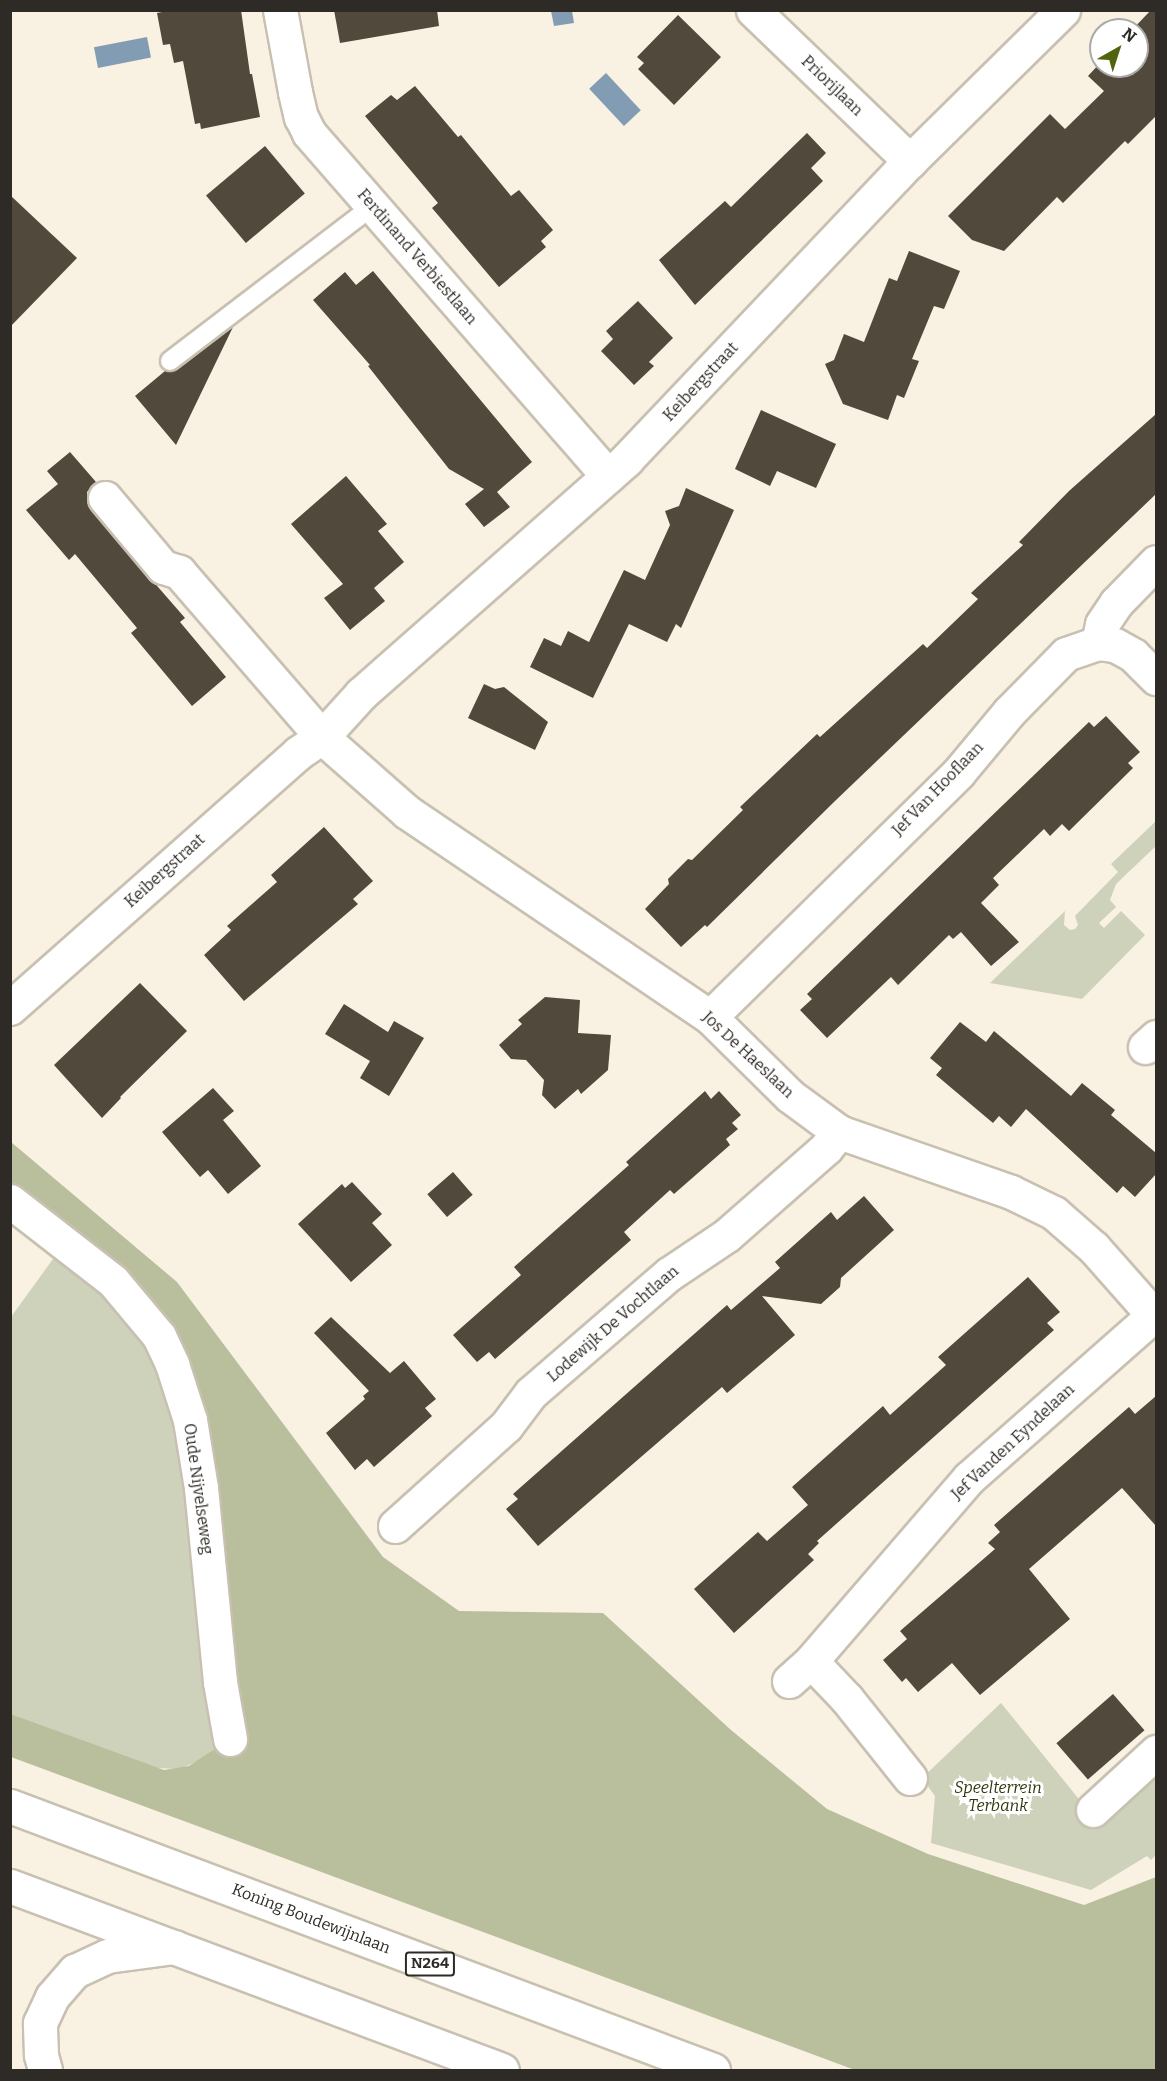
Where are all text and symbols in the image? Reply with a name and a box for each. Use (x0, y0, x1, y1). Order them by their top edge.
north arrow (1089, 18, 1149, 78)
text: N (1119, 24, 1140, 46)
street label: Priorijlaan (797, 52, 867, 120)
street label: Ferdinand Verbiestlaan (353, 185, 481, 329)
street label: Keibergstraat (660, 339, 742, 425)
street label: Jef Van Hooflaan (888, 738, 988, 840)
street label: Keibergstraat (121, 830, 209, 912)
street label: Jos De Haeslaan (698, 1008, 798, 1102)
street label: Lodewijk De Vochtlaan (543, 1262, 683, 1386)
street label: Jef Vanden Eyndelaan (948, 1380, 1078, 1504)
street label: Oude Nijvelseweg (179, 1422, 217, 1556)
park label: Speelterrein Terbank (954, 1778, 1042, 1816)
street label: Koning Boudewijnlaan (229, 1880, 393, 1958)
road number: N264 (404, 1952, 456, 1976)

